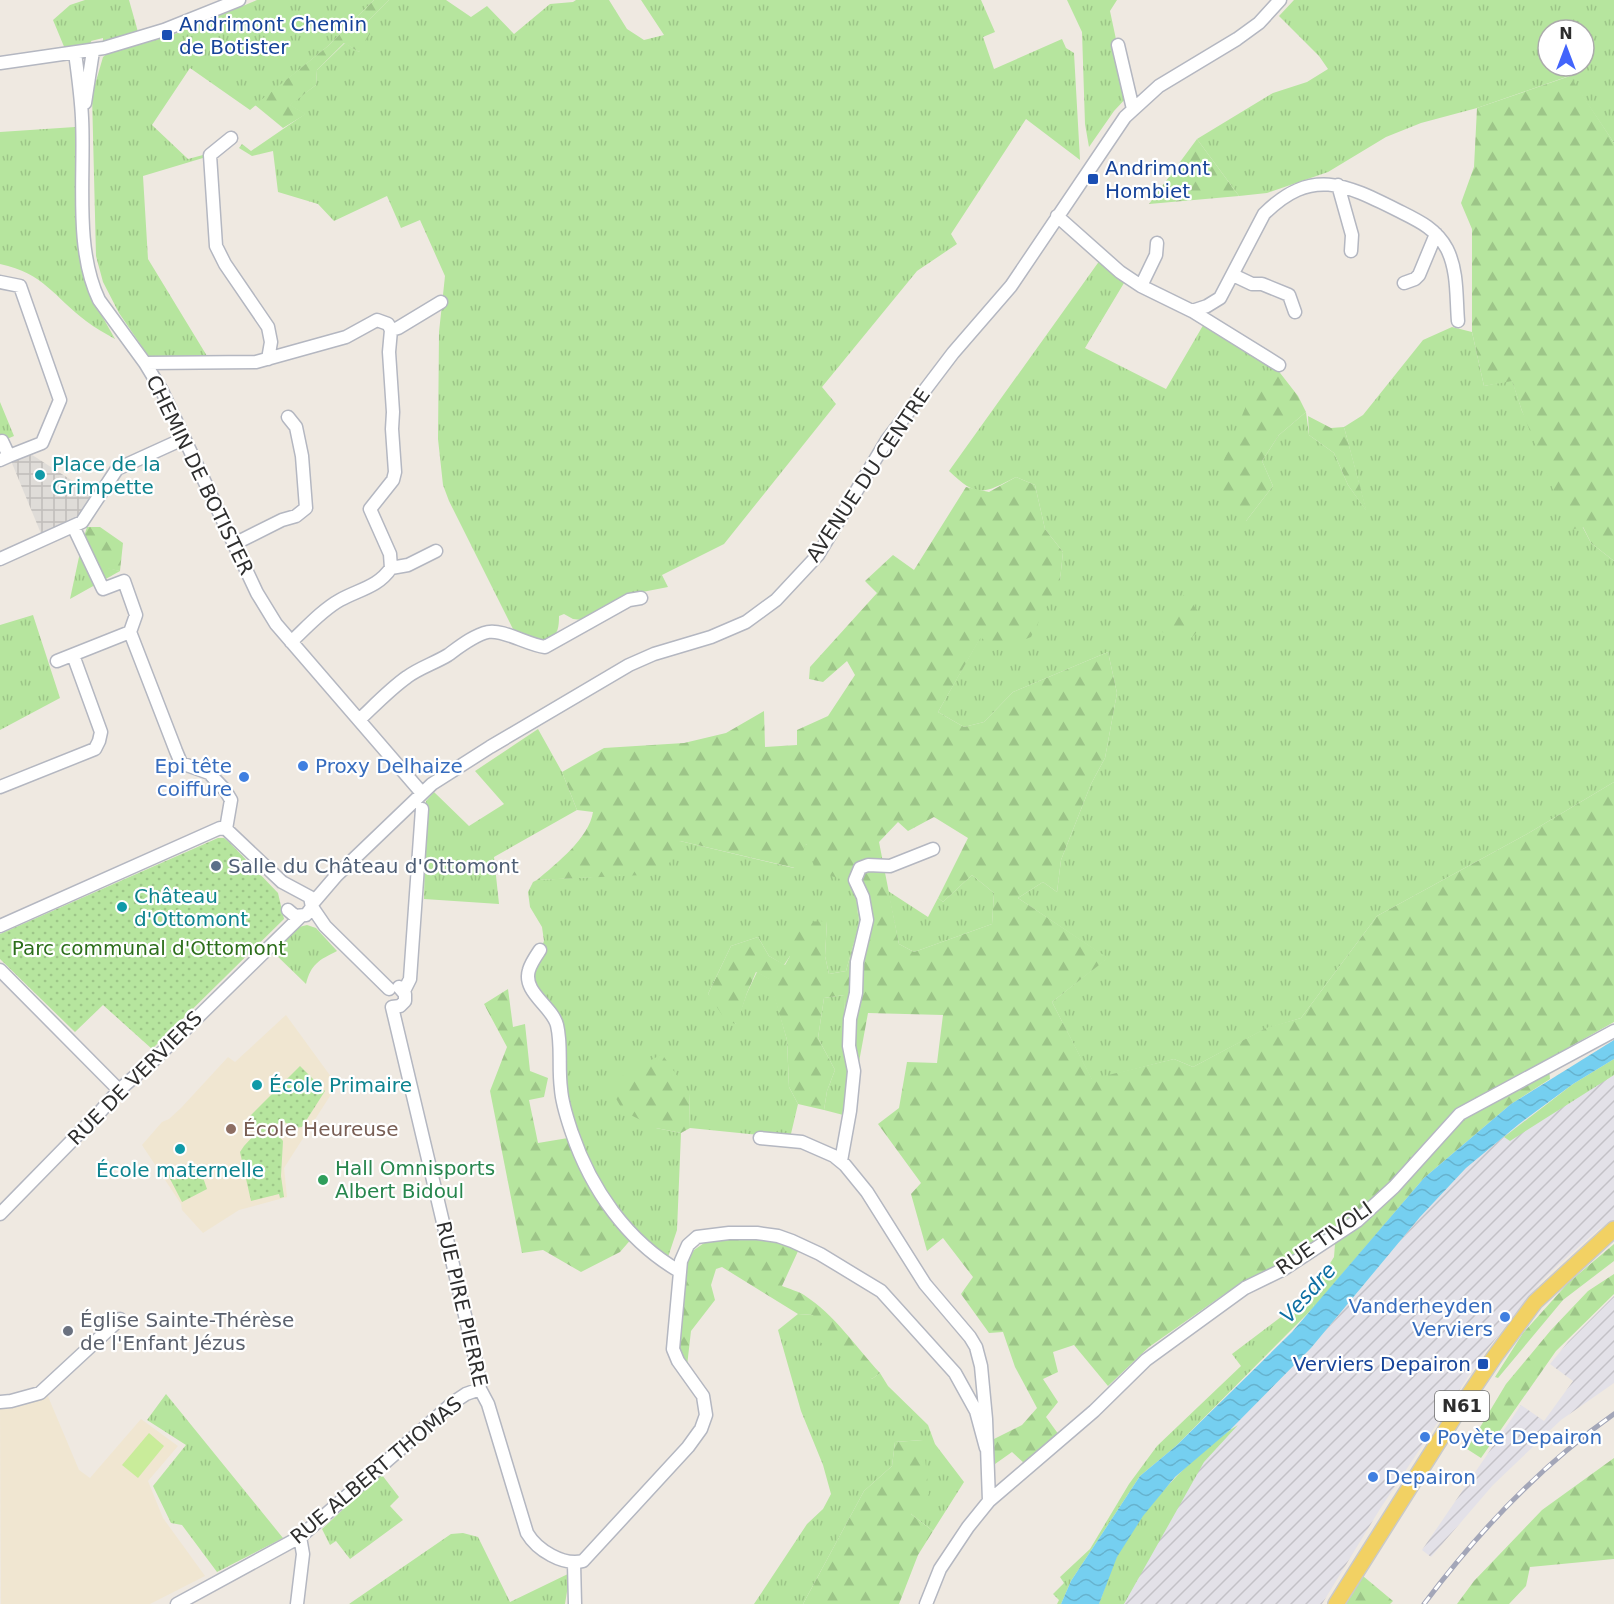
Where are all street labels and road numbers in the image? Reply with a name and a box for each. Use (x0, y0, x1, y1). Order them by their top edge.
street label: CHEMIN DE BOTISTER (141, 371, 259, 579)
street label: AVENUE DU CENTRE (801, 384, 935, 566)
street label: RUE DE VERVIERS (63, 1006, 207, 1150)
street label: RUE TIVOLI (1271, 1196, 1377, 1280)
street label: RUE PIRE PIERRE (431, 1219, 493, 1389)
street label: RUE ALBERT THOMAS (285, 1391, 467, 1549)
road number: N61 (1435, 1391, 1489, 1421)

